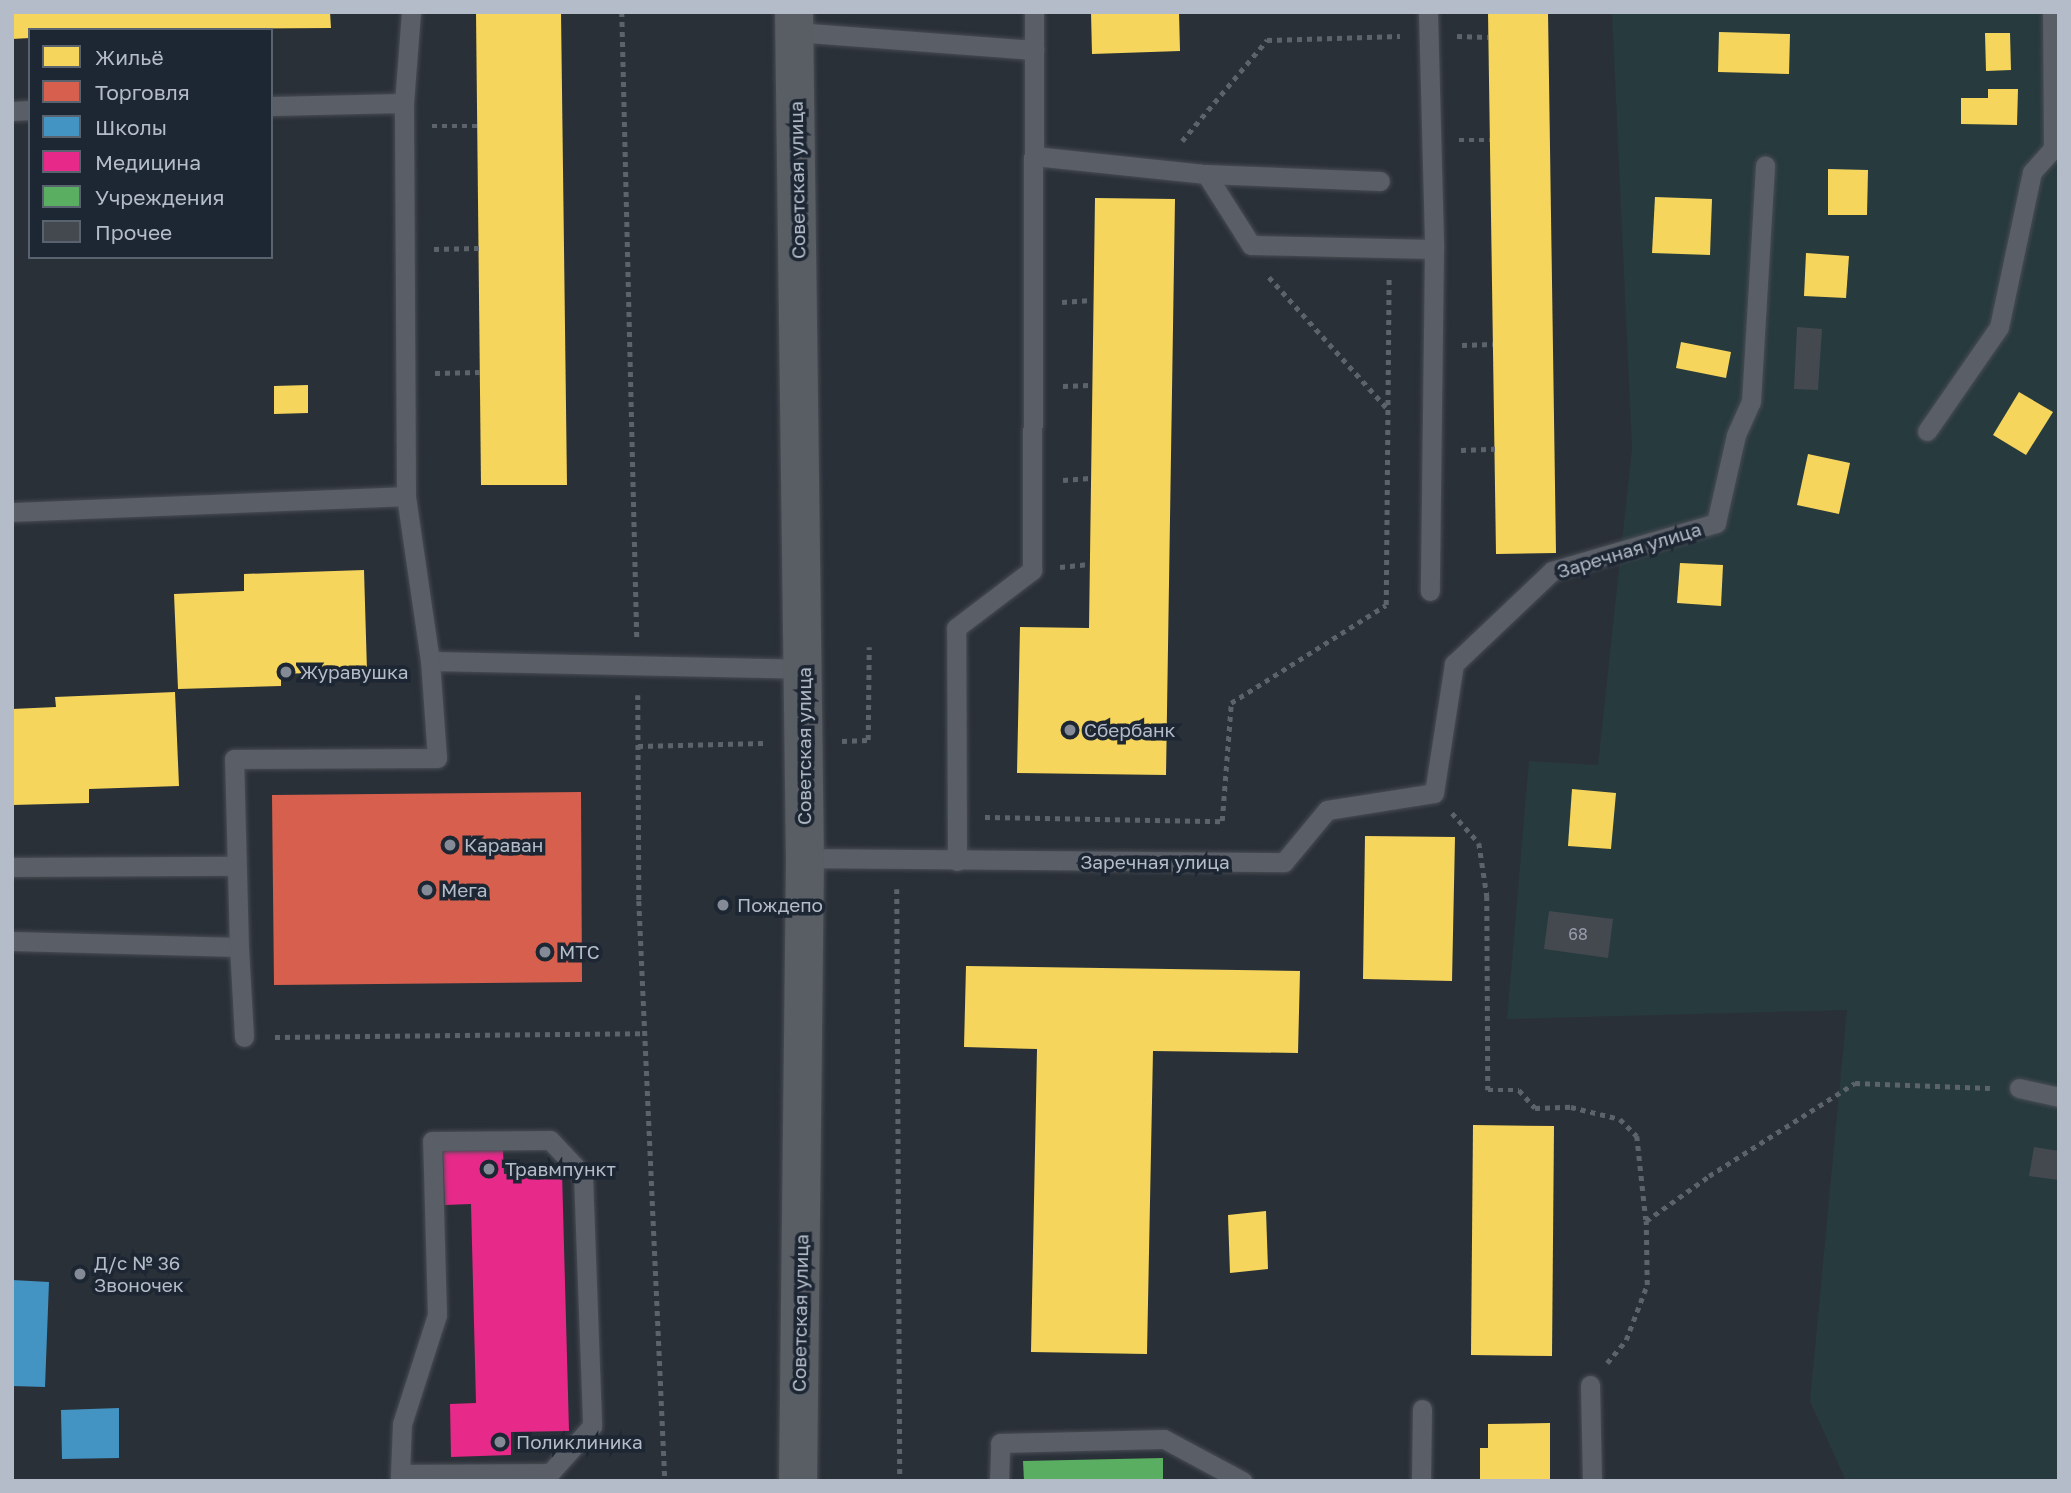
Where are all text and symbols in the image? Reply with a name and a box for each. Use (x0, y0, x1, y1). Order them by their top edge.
legend (28, 28, 273, 259)
text: Жильё (95, 44, 164, 70)
text: Торговля (95, 79, 190, 105)
street label: Советская улица (784, 101, 810, 259)
text: Школы (95, 114, 167, 140)
text: Медицина (95, 149, 201, 175)
text: Учреждения (95, 184, 224, 210)
text: Прочее (95, 219, 172, 245)
street label: Заречная улица (1554, 517, 1704, 583)
place label: Журавушка (300, 661, 408, 683)
marker: Журавушка (278, 664, 294, 680)
street label: Советская улица (793, 667, 815, 825)
place label: Сбербанк (1084, 719, 1175, 741)
marker: Сбербанк (1062, 722, 1078, 738)
place label: Караван (464, 834, 543, 856)
marker: Караван (442, 837, 458, 853)
street label: Заречная улица (1080, 851, 1230, 873)
place label: Мега (441, 879, 487, 901)
marker: Мега (419, 882, 435, 898)
place label: Пождепо (737, 894, 823, 916)
marker: Пождепо (715, 897, 731, 913)
house number: 68 (1568, 924, 1588, 944)
place label: МТС (559, 941, 600, 963)
marker: МТС (537, 944, 553, 960)
place label: Травмпункт (505, 1158, 616, 1180)
marker: Травмпункт (479, 1159, 499, 1179)
street label: Советская улица (787, 1234, 813, 1392)
place label: Д/с № 36 Звоночек (94, 1252, 184, 1296)
marker: Д/с № 36 Звоночек (72, 1266, 88, 1282)
place label: Поликлиника (516, 1431, 643, 1453)
marker: Поликлиника (490, 1432, 510, 1452)

